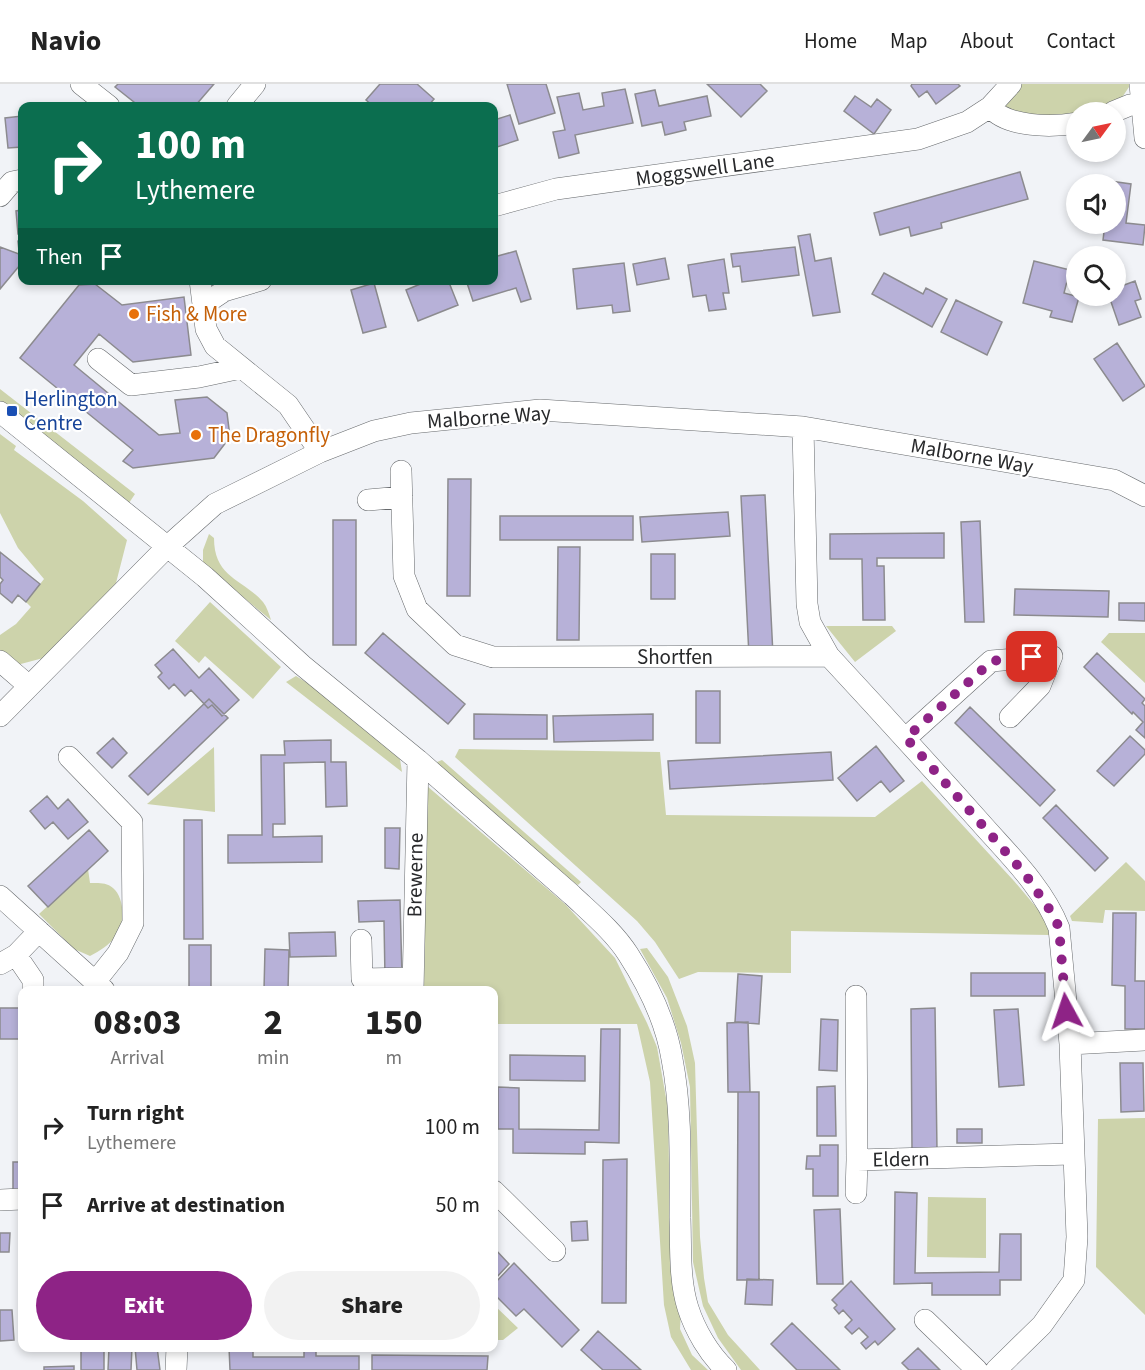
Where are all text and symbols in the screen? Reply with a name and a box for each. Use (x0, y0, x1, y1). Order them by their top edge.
text: Navio (30, 21, 101, 61)
text: Home (804, 26, 857, 56)
text: Map (890, 26, 928, 56)
text: About (961, 26, 1013, 56)
text: Contact (1046, 26, 1115, 56)
north arrow (1066, 102, 1126, 162)
map controls (1066, 102, 1126, 306)
text: 100 m (135, 115, 246, 175)
icon: right (36, 126, 114, 204)
street label: Moggswell Lane (634, 144, 776, 194)
text: Lythemere (135, 171, 255, 210)
button: sound (1066, 174, 1126, 234)
icon: arrive (95, 240, 128, 273)
text: Then (36, 241, 83, 273)
button: search (1066, 246, 1126, 306)
place label: Fish & More (146, 299, 247, 329)
marker: Fish & More (127, 307, 141, 321)
place label: Herlington Centre (24, 384, 118, 438)
street label: Malborne Way (426, 398, 552, 436)
marker: Herlington Centre (5, 404, 19, 418)
place label: The Dragonfly (208, 420, 330, 450)
marker: The Dragonfly (189, 428, 203, 442)
street label: Malborne Way (908, 430, 1036, 482)
pin (1006, 631, 1057, 682)
icon: arrive (1015, 640, 1048, 673)
street label: Shortfen (637, 642, 713, 672)
street label: Brewerne (399, 832, 431, 918)
position arrow (1034, 979, 1098, 1043)
text: 08:03 (93, 997, 182, 1048)
text: 2 (264, 997, 283, 1048)
text: 150 (365, 997, 423, 1048)
text: Arrival (111, 1044, 164, 1072)
text: min (257, 1044, 289, 1072)
text: m (385, 1044, 402, 1072)
text: Turn right (87, 1097, 184, 1129)
icon: right (36, 1111, 69, 1144)
text: 100 m (425, 1111, 480, 1143)
text: Lythemere (87, 1129, 176, 1157)
street label: Eldern (872, 1144, 930, 1174)
icon: arrive (36, 1189, 69, 1222)
text: Arrive at destination (87, 1189, 285, 1221)
text: 50 m (435, 1189, 480, 1221)
button: Exit (36, 1271, 252, 1340)
button: Share (264, 1271, 480, 1340)

